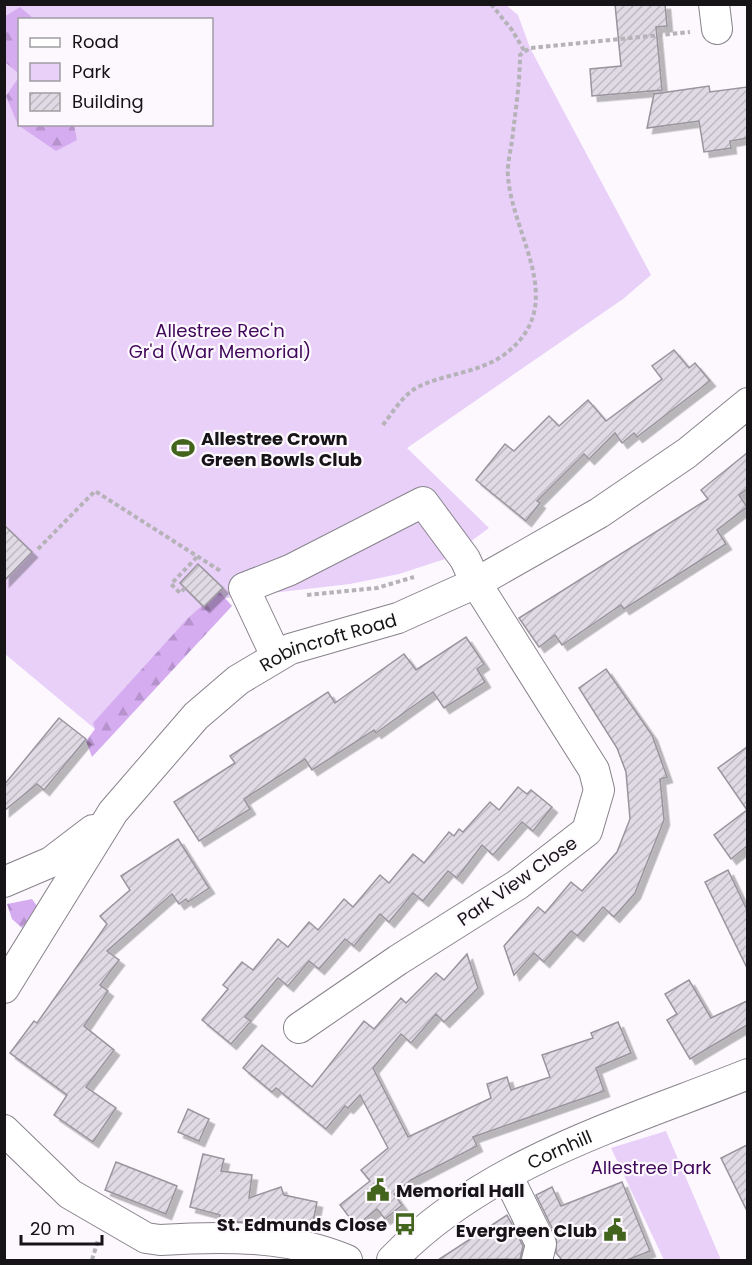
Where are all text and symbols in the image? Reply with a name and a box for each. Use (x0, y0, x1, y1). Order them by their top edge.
legend (18, 18, 213, 126)
text: Road (72, 29, 119, 54)
text: Park (72, 59, 111, 84)
text: Building (72, 89, 144, 114)
park label: Allestree Rec'n Gr'd (War Memorial) (129, 318, 311, 364)
place label: Allestree Crown Green Bowls Club (201, 426, 362, 472)
sports icon: Allestree Crown Green Bowls Club (170, 435, 196, 461)
street label: Robincroft Road (255, 607, 399, 677)
street label: Park View Close (452, 830, 582, 932)
street label: Cornhill (523, 1124, 595, 1175)
park label: Allestree Park (591, 1155, 712, 1180)
public building icon: Memorial Hall (365, 1177, 391, 1203)
place label: Memorial Hall (396, 1178, 525, 1203)
scale bar (21, 1208, 102, 1246)
bus stop icon: St. Edmunds Close (392, 1211, 418, 1237)
place label: St. Edmunds Close (217, 1212, 387, 1237)
text: 20 m (30, 1216, 75, 1241)
public building icon: Evergreen Club (602, 1217, 628, 1243)
place label: Evergreen Club (456, 1218, 597, 1243)

